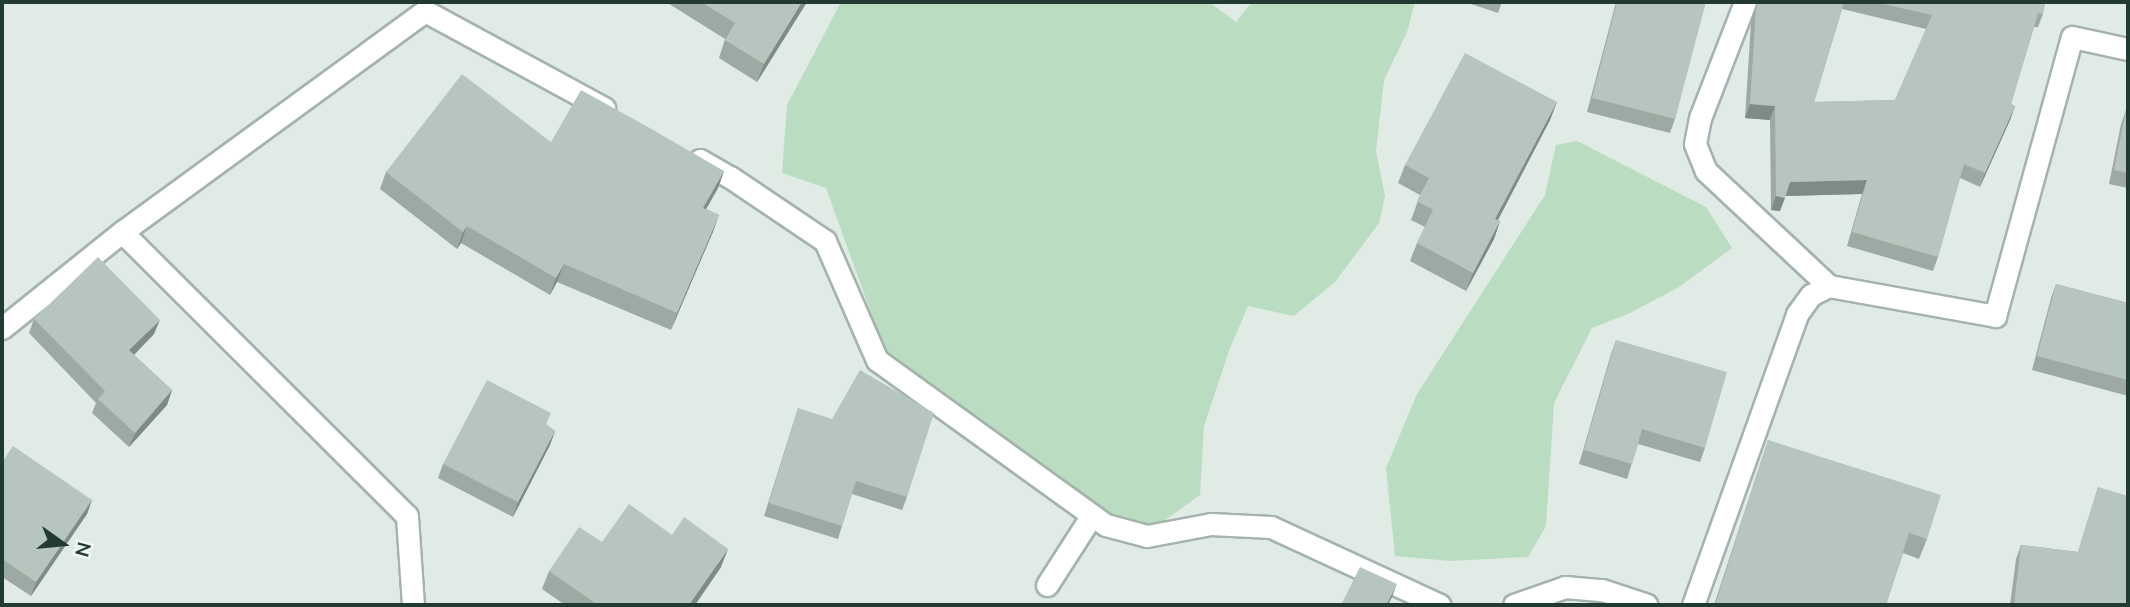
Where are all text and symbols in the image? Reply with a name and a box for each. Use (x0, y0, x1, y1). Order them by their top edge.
north arrow (28, 509, 98, 579)
text: N (70, 539, 97, 559)

